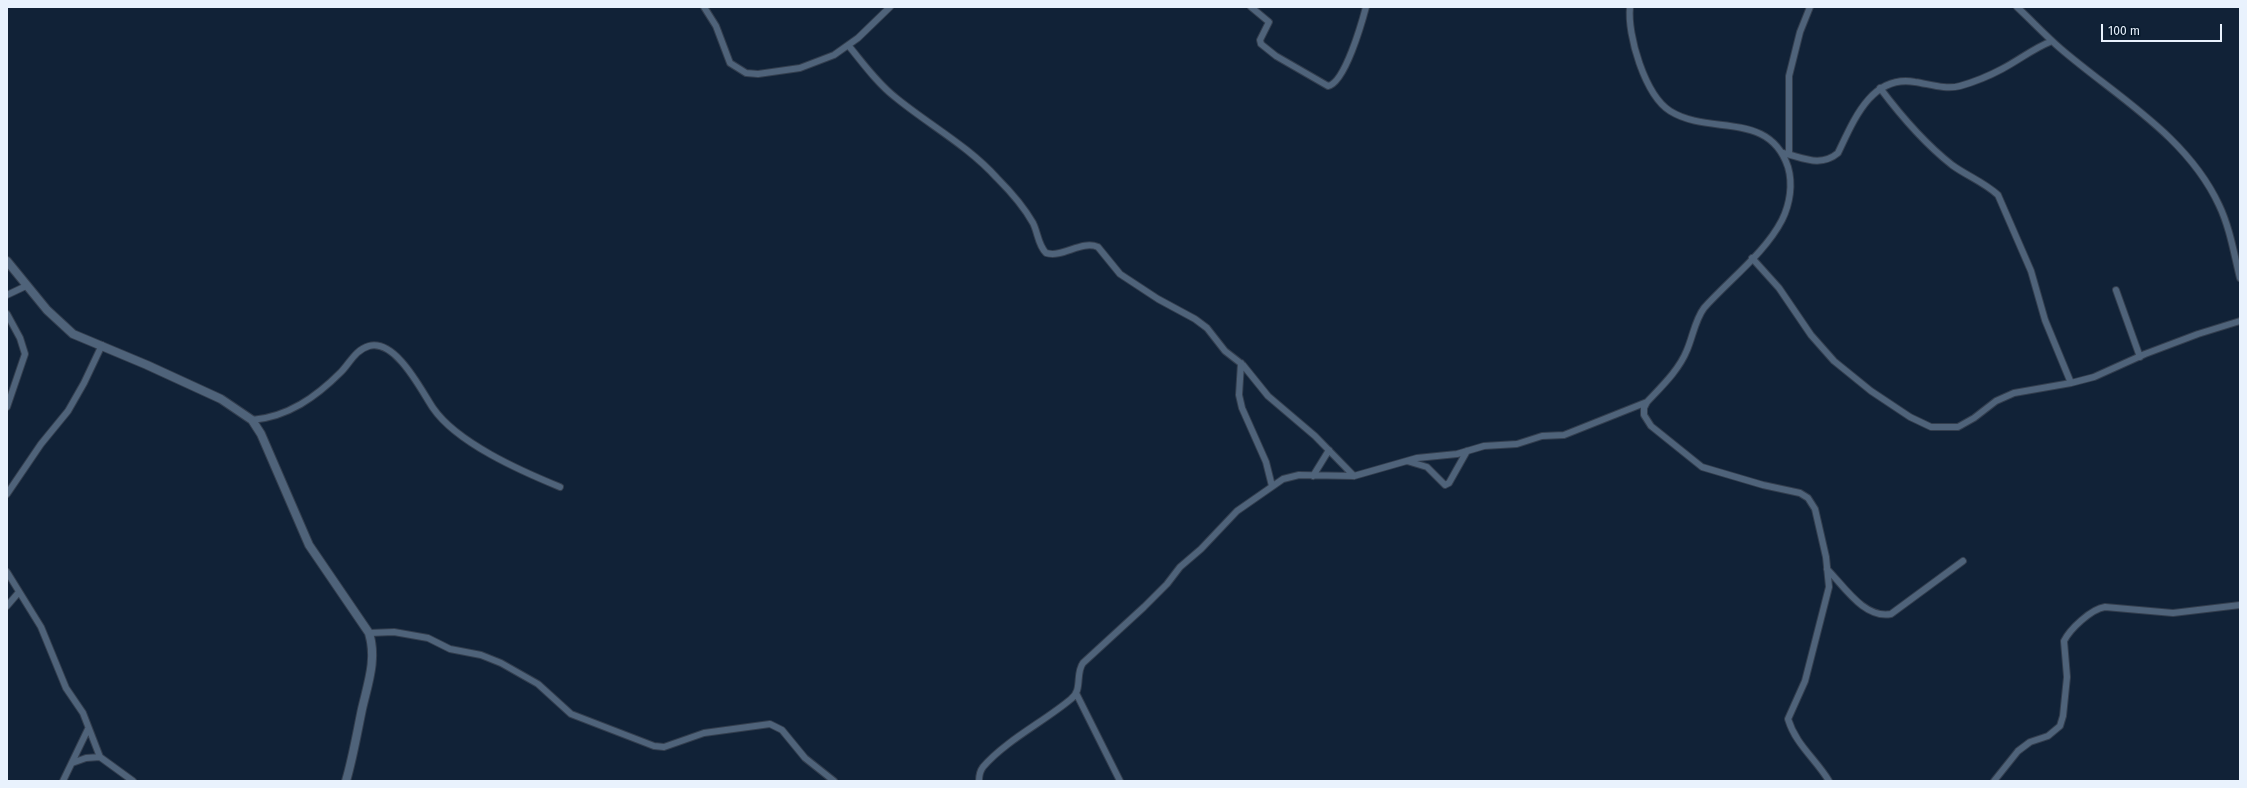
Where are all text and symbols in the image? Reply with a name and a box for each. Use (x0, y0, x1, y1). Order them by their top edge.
scale bar (2103, 16, 2224, 42)
text: 100 m (2108, 24, 2140, 38)

